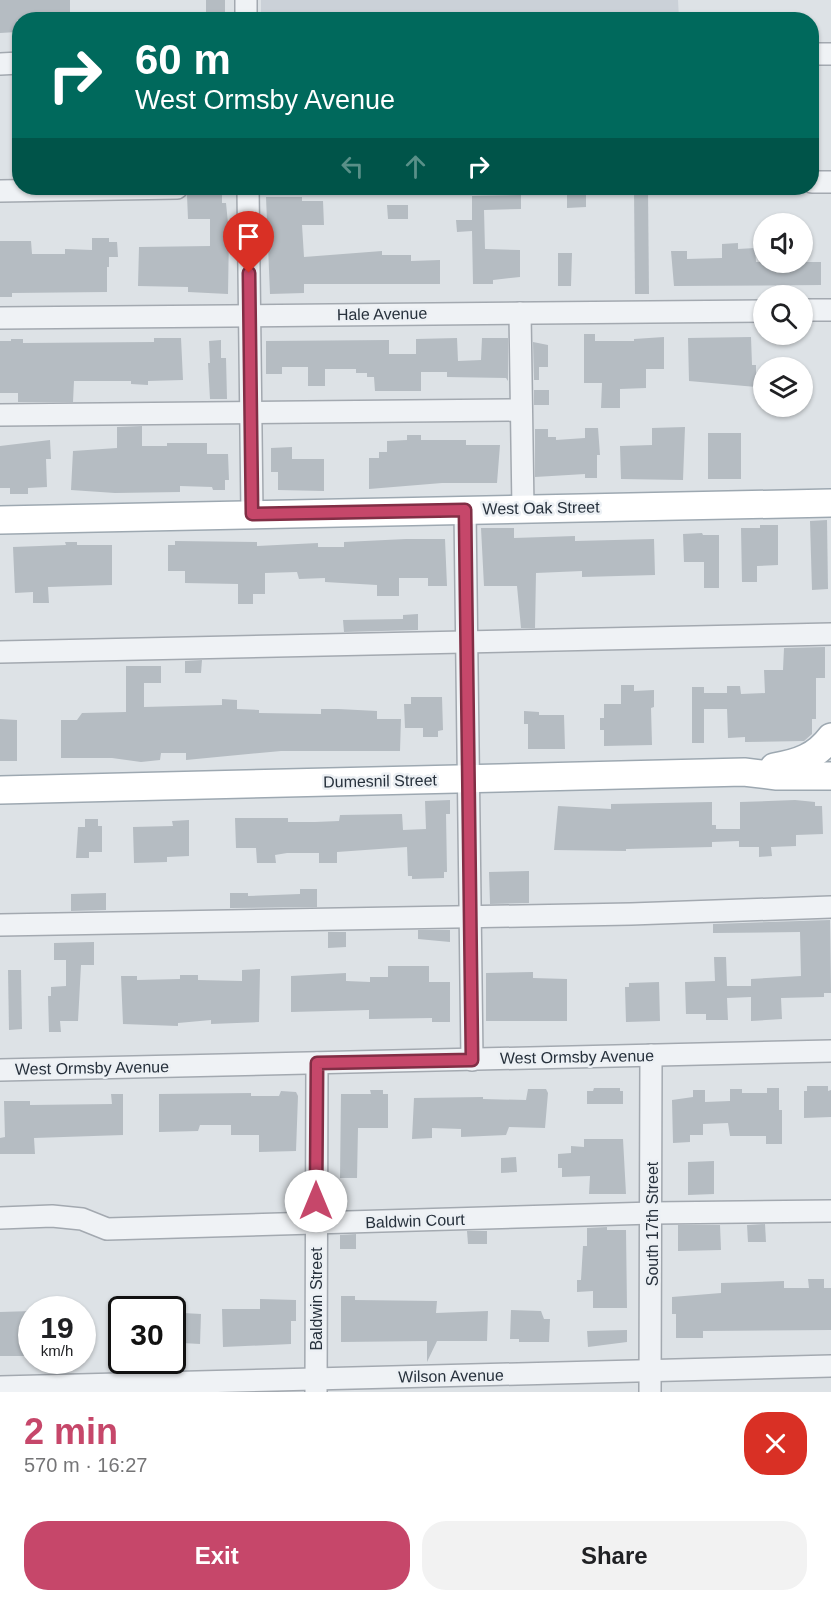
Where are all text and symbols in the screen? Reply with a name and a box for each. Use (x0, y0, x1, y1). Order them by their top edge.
icon: right (36, 36, 114, 114)
text: 60 m (135, 36, 231, 83)
text: West Ormsby Avenue (135, 85, 395, 115)
icon: left (336, 150, 369, 183)
icon: ahead (399, 150, 432, 183)
icon: right (462, 150, 495, 183)
pin (223, 211, 274, 273)
map controls (753, 213, 813, 417)
button: sound (753, 213, 813, 273)
icon: arrive (232, 220, 265, 253)
button: search (753, 285, 813, 345)
street label: Hale Avenue (337, 305, 427, 323)
button: layers (753, 357, 813, 417)
street label: West Oak Street (482, 498, 600, 518)
street label: Dumesnil Street (323, 771, 438, 790)
street label: West Ormsby Avenue (500, 1047, 654, 1067)
street label: West Ormsby Avenue (15, 1058, 169, 1078)
street label: South 17th Street (644, 1161, 661, 1286)
position arrow (284, 1169, 348, 1233)
street label: Baldwin Court (365, 1211, 466, 1231)
street label: Baldwin Street (308, 1247, 325, 1351)
speed limit sign: 30 (108, 1296, 186, 1374)
text: 19 (40, 1311, 74, 1344)
text: km/h (41, 1342, 73, 1359)
street label: Wilson Avenue (398, 1367, 504, 1385)
text: 2 min (24, 1411, 118, 1452)
button: close (744, 1412, 807, 1475)
text: 570 m · 16:27 (24, 1454, 147, 1476)
button: Exit (24, 1521, 410, 1590)
button: Share (422, 1521, 807, 1590)

